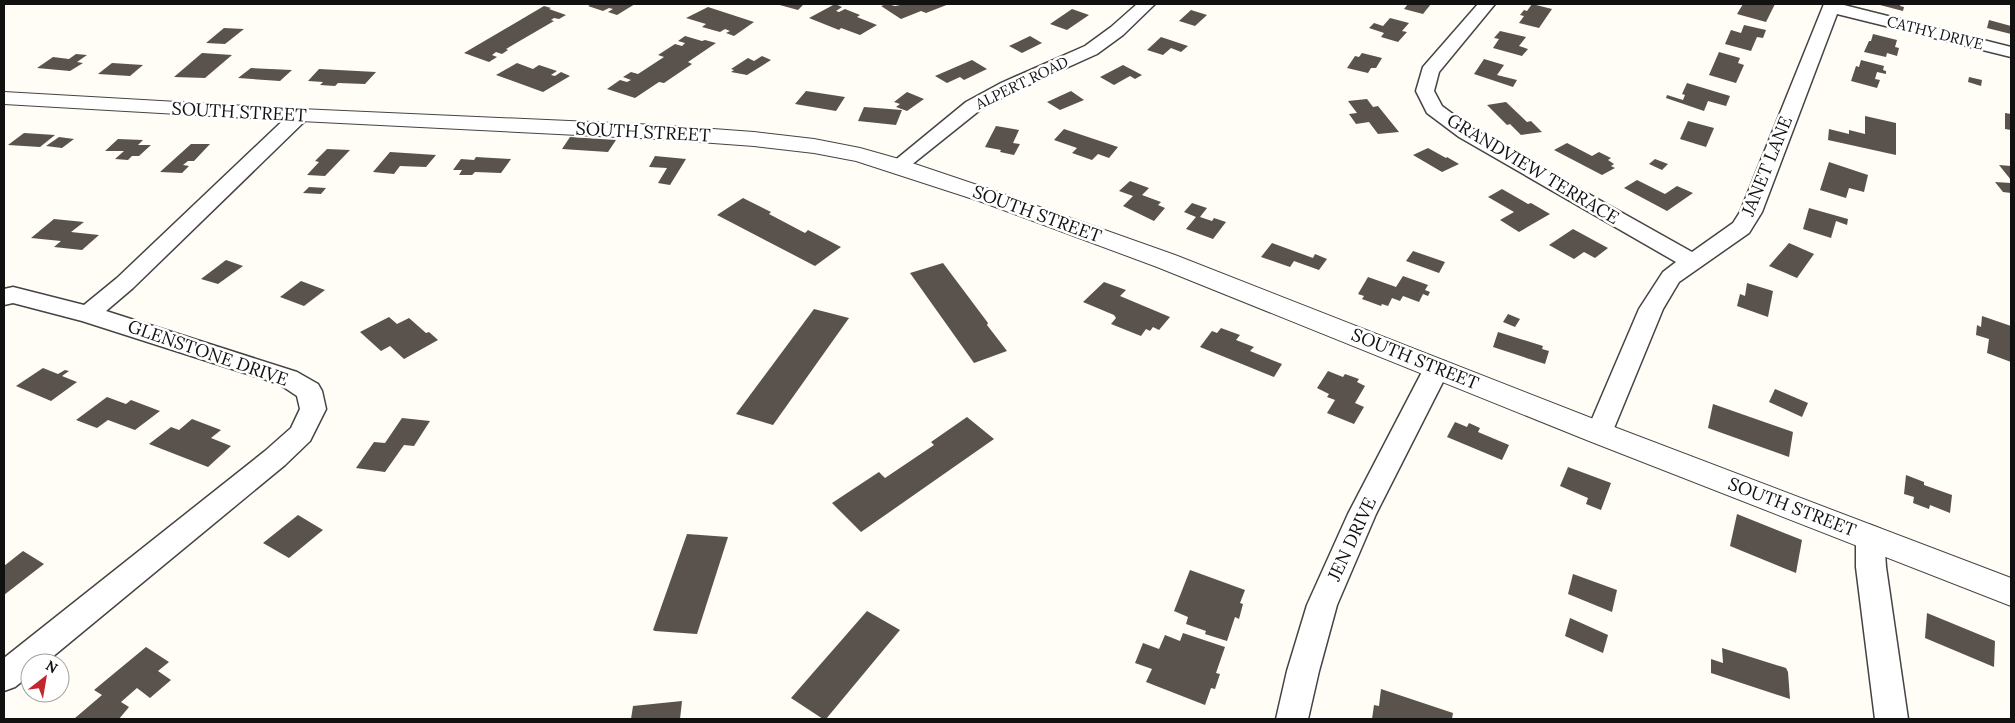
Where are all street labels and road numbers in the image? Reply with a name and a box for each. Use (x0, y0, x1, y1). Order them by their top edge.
street label: CATHY DRIVE (1885, 11, 1985, 54)
street label: ALPERT ROAD (971, 52, 1071, 114)
street label: SOUTH STREET (171, 96, 308, 127)
street label: GRANDVIEW TERRACE (1443, 108, 1624, 229)
street label: JANET LANE (1736, 113, 1797, 220)
street label: SOUTH STREET (575, 116, 712, 147)
street label: SOUTH STREET (970, 180, 1105, 248)
street label: GLENSTONE DRIVE (125, 314, 291, 391)
street label: SOUTH STREET (1348, 323, 1483, 395)
street label: SOUTH STREET (1725, 472, 1860, 542)
street label: JEN DRIVE (1322, 493, 1381, 585)

